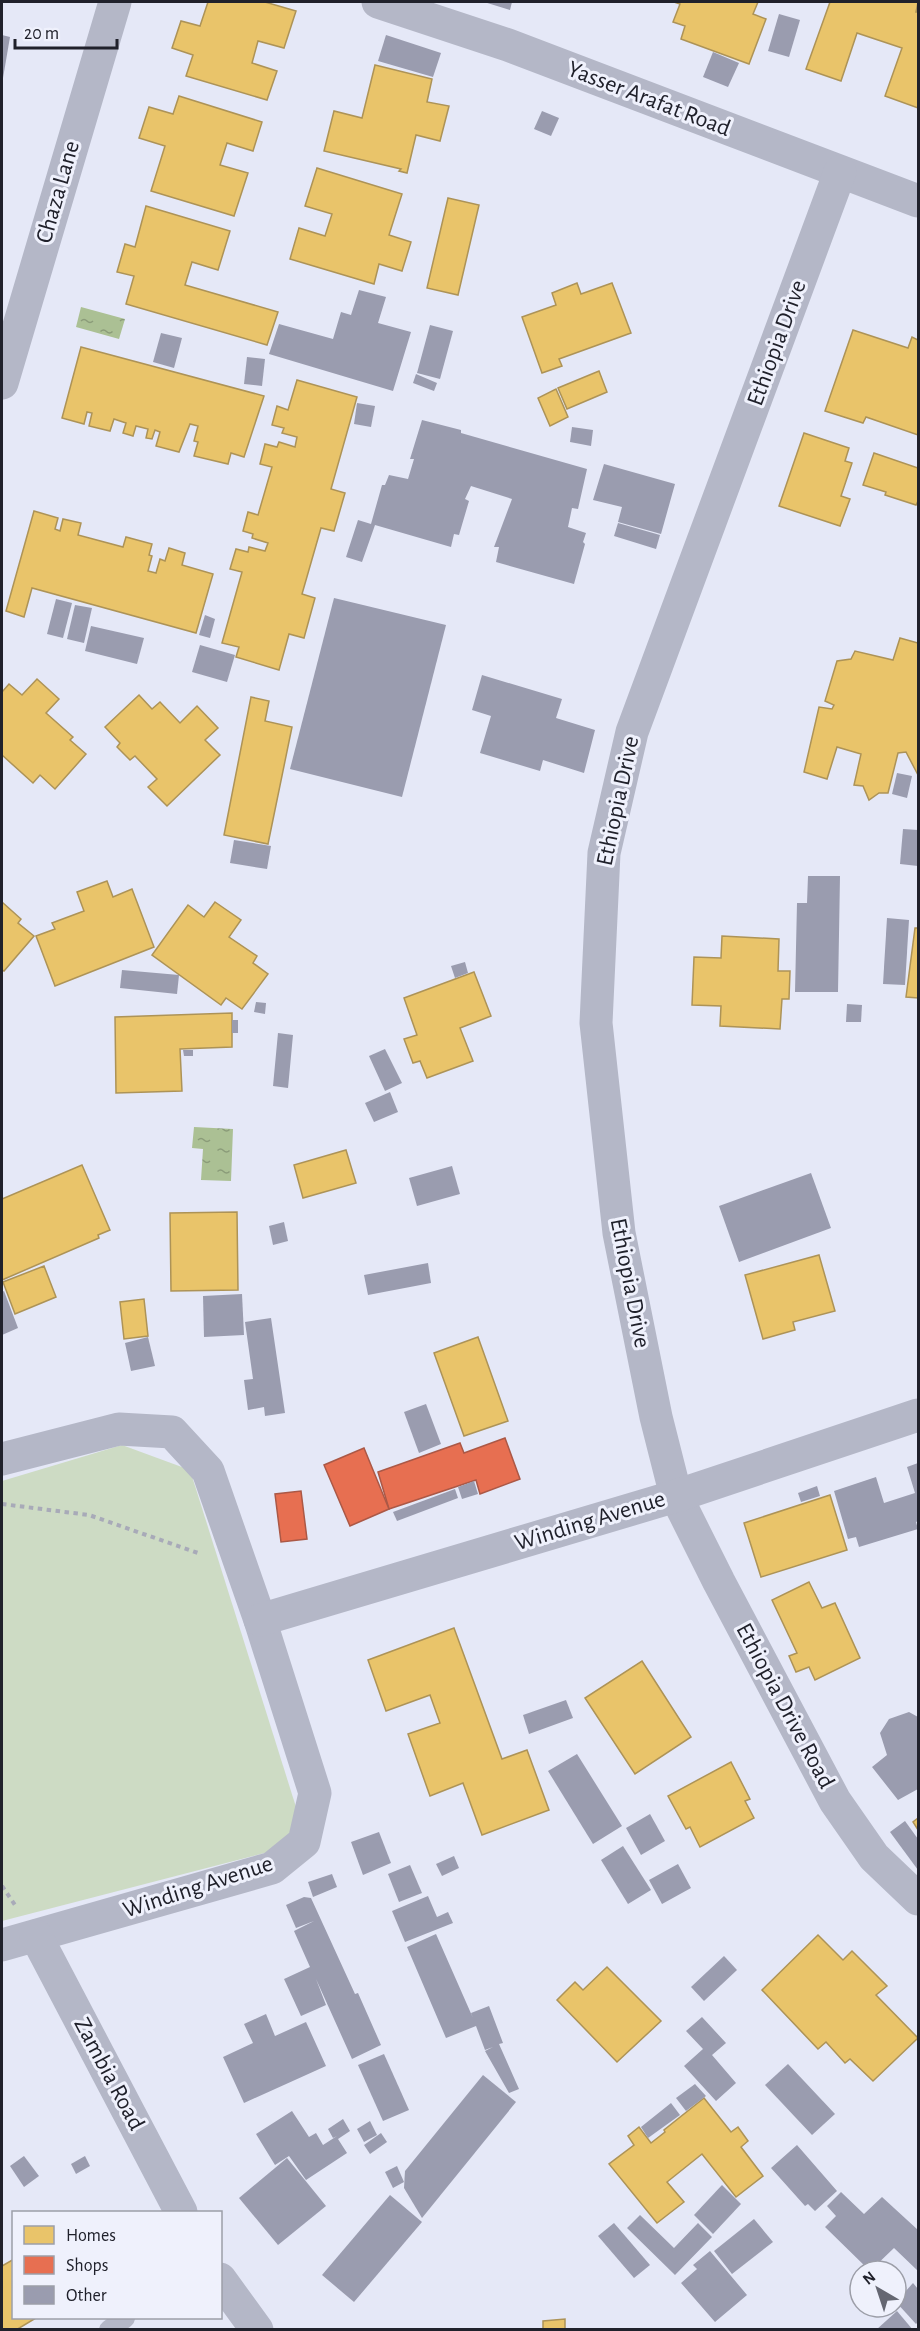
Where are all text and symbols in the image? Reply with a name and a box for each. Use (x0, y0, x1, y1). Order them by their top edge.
scale bar (15, 12, 117, 50)
text: 20 m (24, 25, 59, 43)
street label: Yasser Arafat Road (564, 57, 734, 141)
street label: Chaza Lane (32, 138, 84, 246)
street label: Ethiopia Drive (743, 277, 811, 409)
street label: Ethiopia Drive (593, 734, 643, 868)
street label: Ethiopia Drive (606, 1216, 654, 1350)
street label: Winding Avenue (512, 1487, 668, 1555)
street label: Ethiopia Drive Road (731, 1619, 839, 1793)
street label: Winding Avenue (120, 1852, 276, 1922)
street label: Zambia Road (69, 2014, 149, 2134)
legend (12, 2211, 222, 2319)
text: Homes (66, 2227, 116, 2245)
text: Shops (66, 2257, 108, 2275)
north arrow (848, 2259, 908, 2319)
text: N (860, 2268, 879, 2288)
text: Other (66, 2287, 107, 2305)

